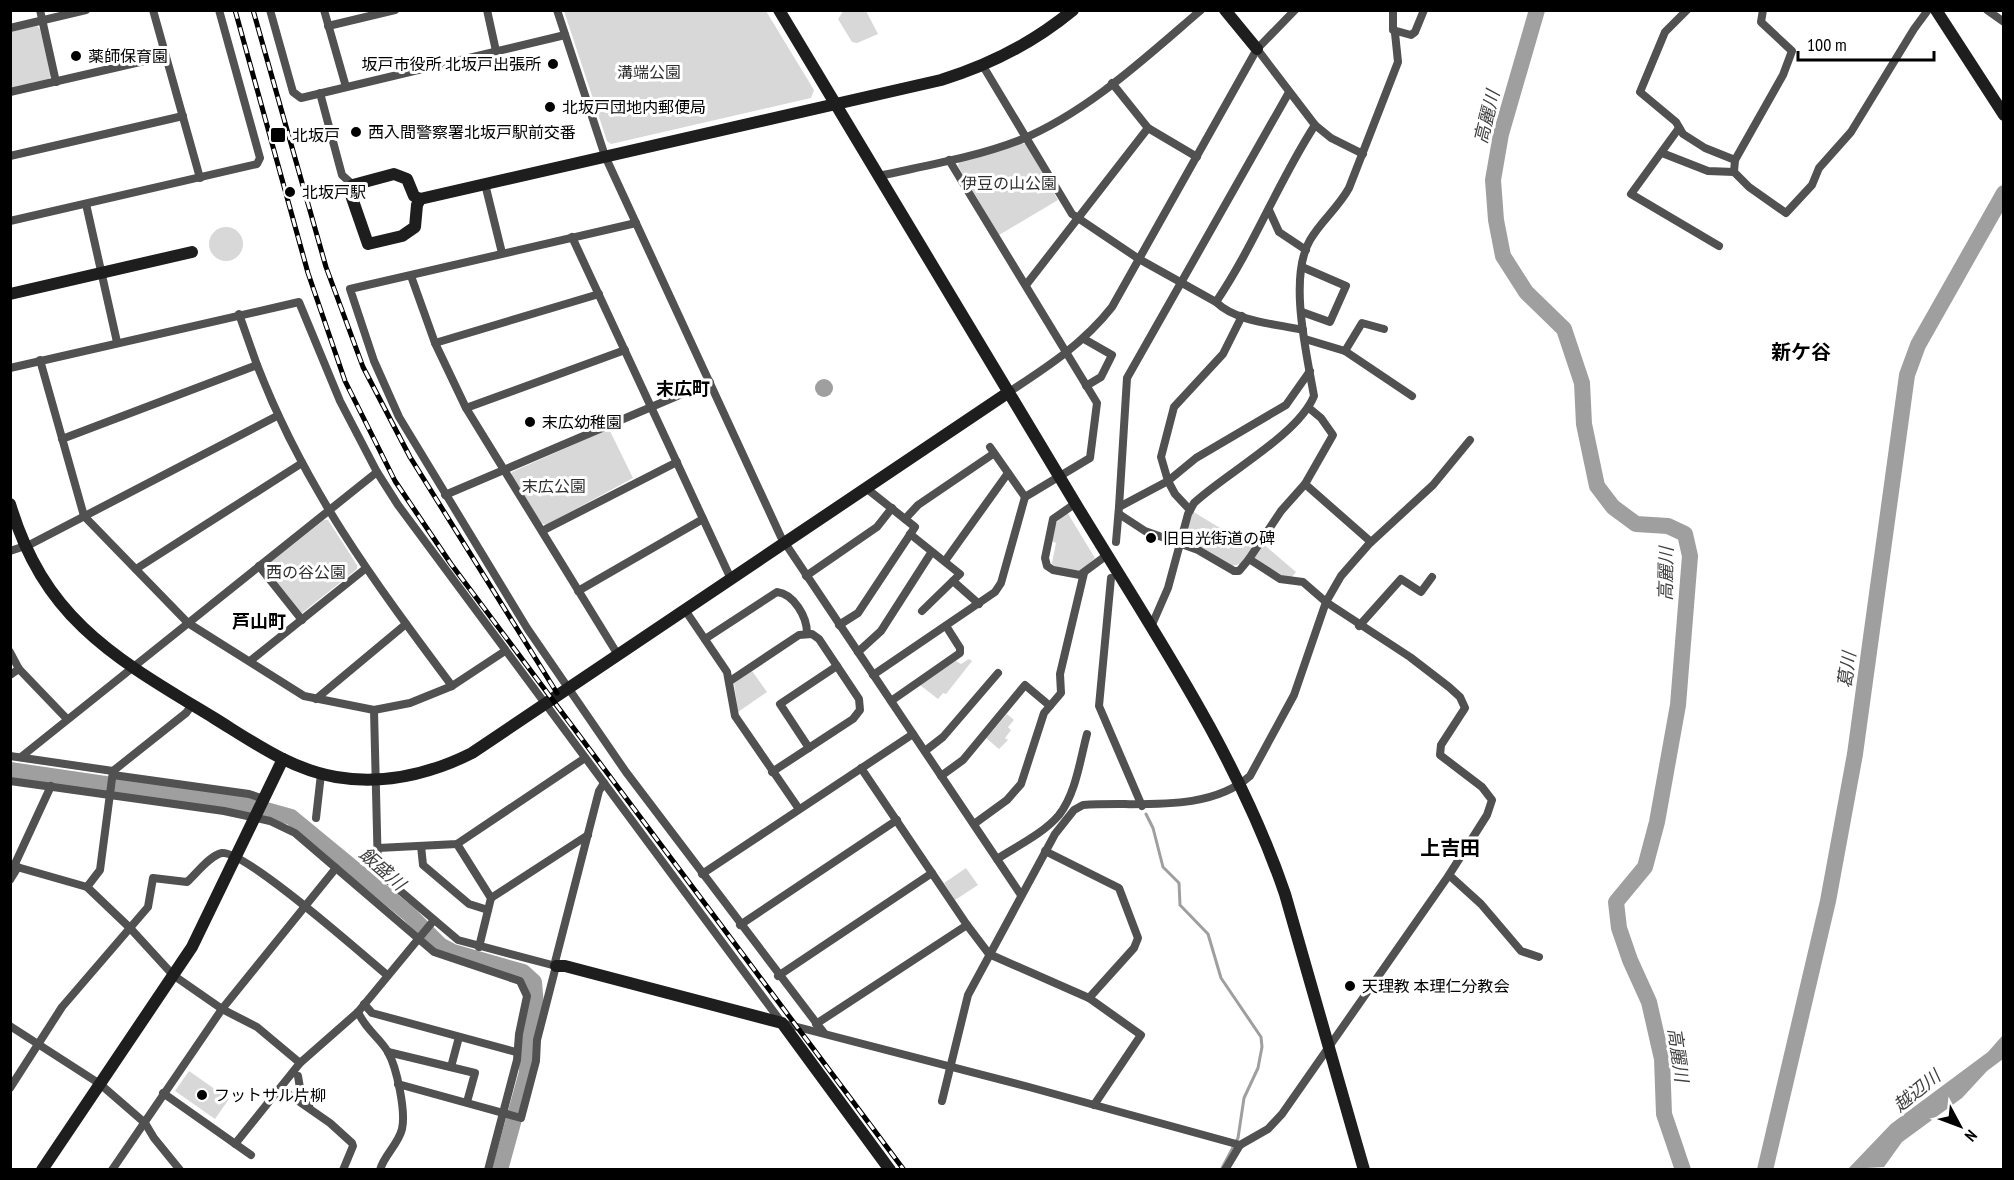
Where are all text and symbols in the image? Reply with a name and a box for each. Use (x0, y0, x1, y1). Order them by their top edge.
scale bar (1798, 24, 1934, 62)
text: 100 m (1807, 33, 1847, 56)
place label: 薬師保育園 (88, 46, 168, 66)
marker: 薬師保育園 (69, 49, 83, 63)
place label: 坂戸市役所 北坂戸出張所 (362, 54, 541, 74)
marker: 坂戸市役所 北坂戸出張所 (546, 57, 560, 71)
park label: 溝端公園 (617, 62, 681, 82)
water label: 高麗川 (1469, 86, 1505, 146)
place label: 北坂戸団地内郵便局 (562, 97, 706, 117)
marker: 北坂戸団地内郵便局 (543, 100, 557, 114)
place label: 西入間警察署北坂戸駅前交番 (368, 122, 576, 142)
place label: 北坂戸 (292, 125, 340, 145)
marker: 西入間警察署北坂戸駅前交番 (349, 125, 363, 139)
marker: 北坂戸 (269, 126, 287, 144)
park label: 伊豆の山公園 (961, 173, 1057, 193)
place label: 北坂戸駅 (302, 182, 366, 202)
marker: 北坂戸駅 (283, 185, 297, 199)
district label: 新ケ谷 (1771, 339, 1831, 365)
district label: 末広町 (656, 377, 710, 400)
place label: 末広幼稚園 (542, 412, 622, 432)
marker: 末広幼稚園 (523, 415, 537, 429)
park label: 末広公園 (522, 476, 586, 496)
place label: 旧日光街道の碑 (1163, 528, 1275, 548)
marker: 旧日光街道の碑 (1144, 531, 1158, 545)
water label: 高麗川 (1654, 545, 1678, 601)
park label: 西の谷公園 (266, 562, 346, 582)
district label: 芦山町 (232, 610, 286, 633)
water label: 葛川 (1833, 649, 1861, 689)
district label: 上吉田 (1420, 835, 1480, 861)
water label: 飯盛川 (354, 842, 412, 896)
place label: 天理教 本理仁分教会 (1362, 976, 1509, 996)
marker: 天理教 本理仁分教会 (1343, 979, 1357, 993)
water label: 高麗川 (1663, 1027, 1694, 1085)
water label: 越辺川 (1888, 1063, 1946, 1117)
place label: フットサル片柳 (214, 1085, 326, 1105)
marker: フットサル片柳 (195, 1088, 209, 1102)
north arrow (1930, 1096, 1990, 1156)
text: N (1961, 1126, 1982, 1146)

